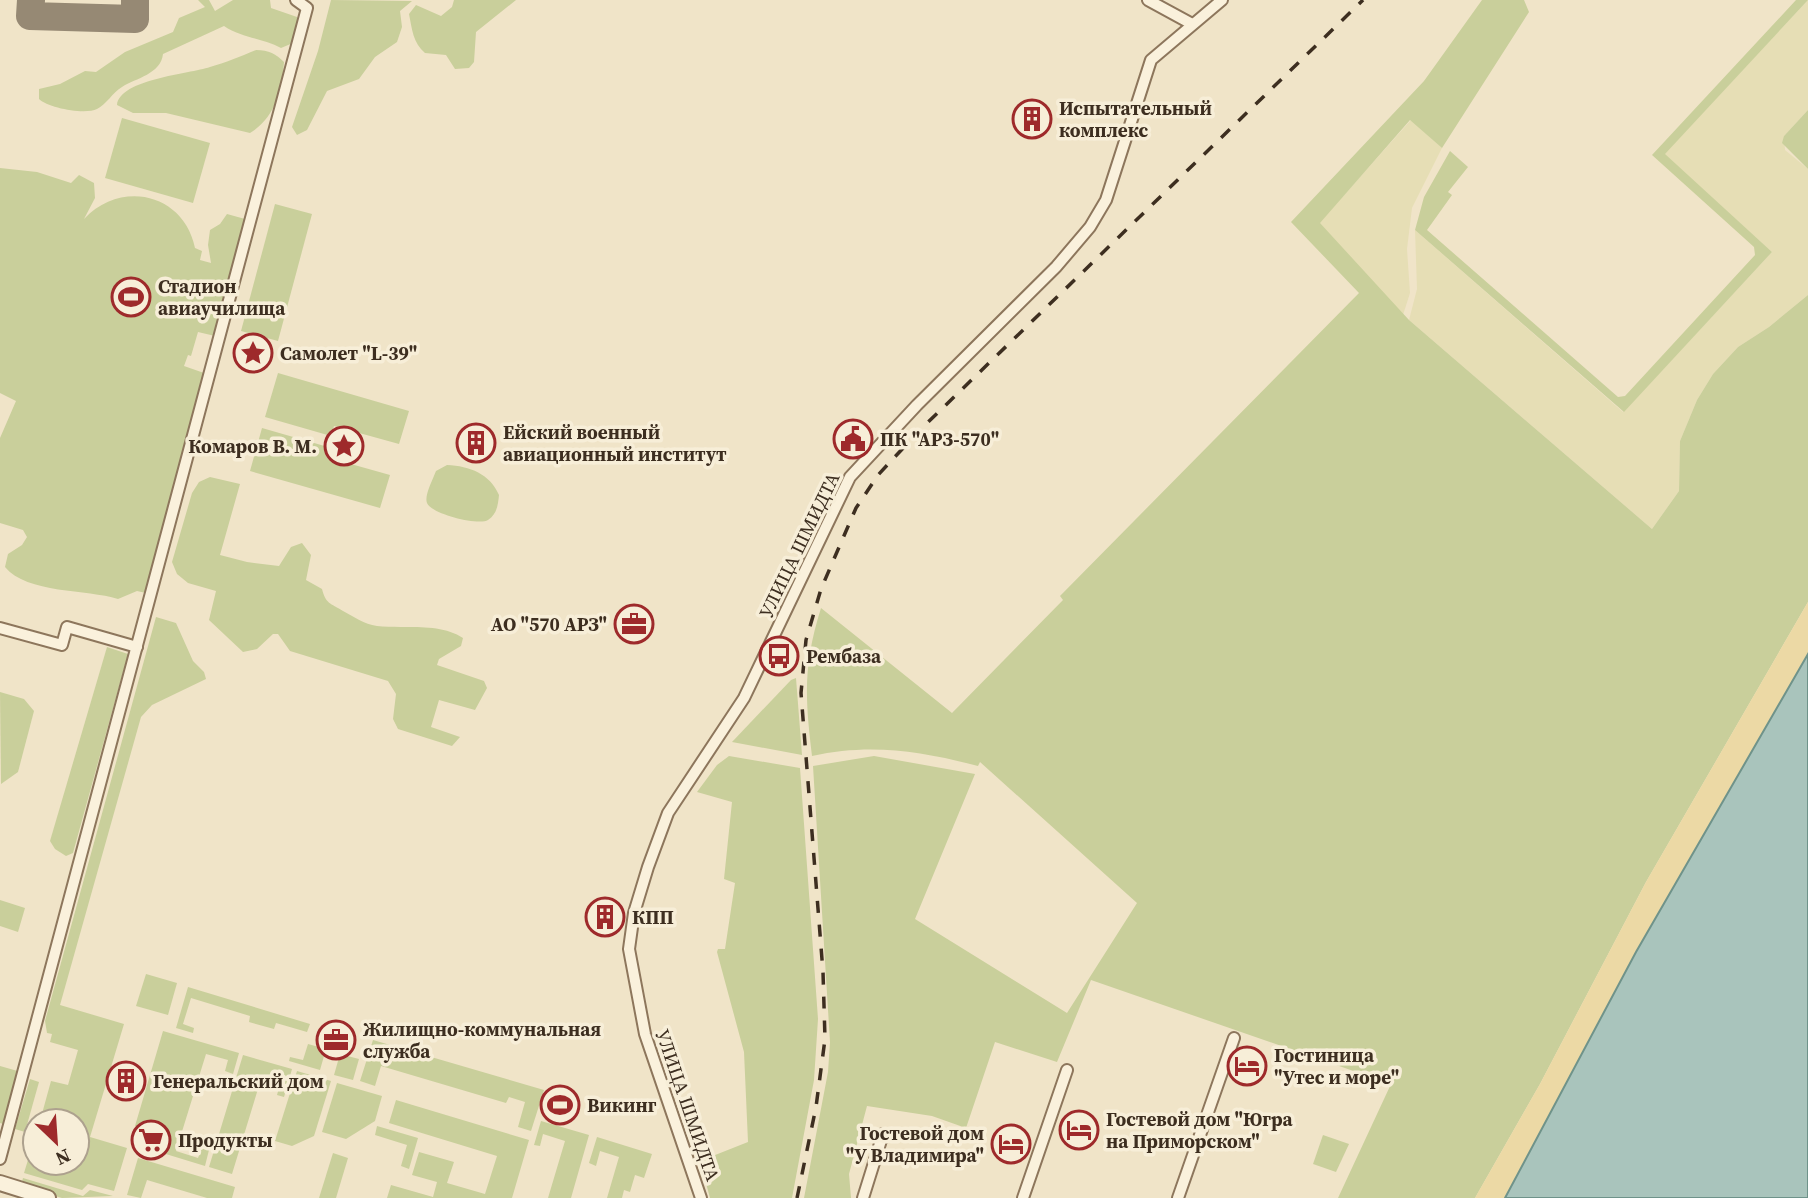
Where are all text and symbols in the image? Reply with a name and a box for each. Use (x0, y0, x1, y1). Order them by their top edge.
place label: Испытательный комплекс (1059, 95, 1212, 143)
building icon: Испытательный комплекс (1011, 98, 1053, 140)
place label: Стадион авиаучилища (158, 273, 286, 321)
sports icon: Стадион авиаучилища (110, 276, 152, 318)
place icon: Самолет "L-39" (232, 332, 274, 374)
place label: Самолет "L-39" (280, 340, 417, 366)
public building icon: ПК "АРЗ-570" (832, 418, 874, 460)
place label: Ейский военный авиационный институт (503, 419, 727, 467)
building icon: Ейский военный авиационный институт (455, 422, 497, 464)
place icon: Комаров В. М. (323, 425, 365, 467)
place label: ПК "АРЗ-570" (880, 426, 999, 452)
place label: Комаров В. М. (188, 433, 317, 459)
street label: УЛИЦА ШМИДТА (752, 468, 846, 622)
office icon: АО "570 АРЗ" (613, 603, 655, 645)
place label: АО "570 АРЗ" (491, 611, 607, 637)
bus stop icon: Рембаза (758, 635, 800, 677)
place label: Рембаза (806, 643, 882, 669)
building icon: КПП (584, 896, 626, 938)
place label: КПП (632, 904, 674, 930)
place label: Жилищно-коммунальная служба (363, 1016, 601, 1064)
office icon: Жилищно-коммунальная служба (315, 1019, 357, 1061)
street label: УЛИЦА ШМИДТА (650, 1026, 726, 1185)
place label: Гостиница "Утес и море" (1274, 1042, 1399, 1090)
hotel icon: Гостиница "Утес и море" (1226, 1045, 1268, 1087)
building icon: Генеральский дом (105, 1060, 147, 1102)
place label: Генеральский дом (153, 1068, 324, 1094)
sports icon: Викинг (539, 1084, 581, 1126)
place label: Викинг (587, 1092, 657, 1118)
place label: Гостевой дом "Югра на Приморском" (1106, 1106, 1294, 1154)
north arrow (21, 1107, 91, 1177)
hotel icon: Гостевой дом "Югра на Приморском" (1058, 1109, 1100, 1151)
supermarket icon: Продукты (130, 1119, 172, 1161)
place label: Гостевой дом "У Владимира" (846, 1120, 984, 1168)
hotel icon: Гостевой дом "У Владимира" (990, 1123, 1032, 1165)
place label: Продукты (178, 1127, 273, 1153)
text: N (51, 1143, 75, 1172)

